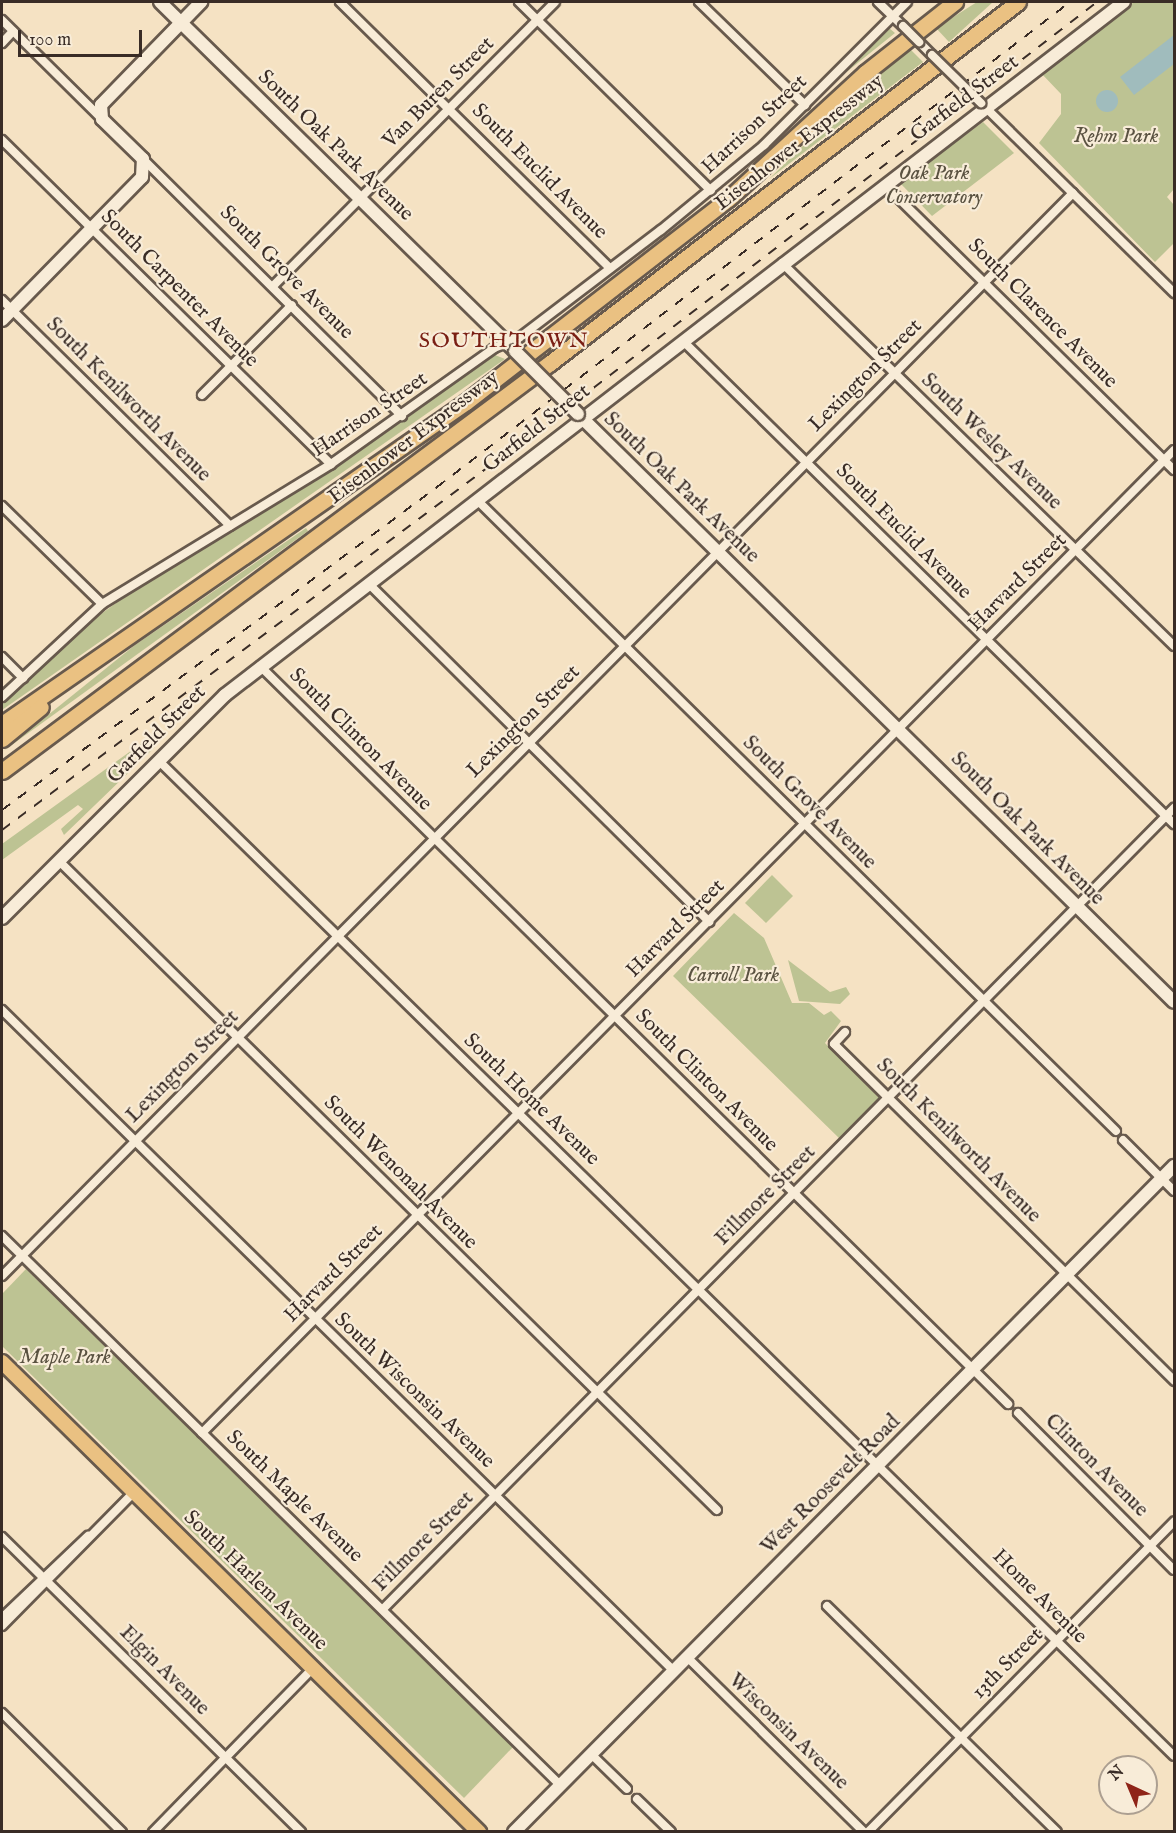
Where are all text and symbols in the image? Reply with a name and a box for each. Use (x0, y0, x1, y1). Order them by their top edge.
scale bar (21, 18, 146, 56)
text: 100 m (29, 29, 71, 52)
street label: Van Buren Street (378, 32, 500, 154)
street label: Garfield Street (906, 50, 1024, 148)
street label: South Oak Park Avenue (252, 65, 418, 227)
street label: Eisenhower Expressway (711, 69, 889, 217)
street label: Harrison Street (697, 70, 813, 180)
street label: South Euclid Avenue (466, 99, 612, 245)
park label: Rehm Park (1074, 124, 1158, 150)
park label: Oak Park Conservatory (886, 161, 982, 211)
street label: South Grove Avenue (214, 201, 358, 345)
street label: South Carpenter Avenue (95, 205, 263, 373)
street label: South Clarence Avenue (962, 234, 1122, 394)
street label: South Kenilworth Avenue (40, 312, 216, 488)
street label: Lexington Street (804, 314, 928, 438)
district label: SOUTHTOWN (419, 329, 589, 355)
street label: Eisenhower Expressway (324, 366, 504, 510)
street label: Harrison Street (307, 367, 433, 463)
street label: South Wesley Avenue (915, 368, 1067, 516)
street label: Garfield Street (478, 379, 596, 479)
street label: South Oak Park Avenue (598, 407, 764, 569)
street label: South Euclid Avenue (830, 459, 976, 605)
street label: Harvard Street (964, 529, 1072, 637)
street label: Lexington Street (462, 660, 586, 784)
street label: South Clinton Avenue (283, 663, 437, 817)
street label: Garfield Street (102, 680, 212, 790)
street label: South Grove Avenue (737, 731, 881, 875)
street label: South Oak Park Avenue (945, 747, 1109, 911)
street label: Harvard Street (622, 875, 730, 983)
park label: Carroll Park (687, 963, 779, 989)
street label: South Clinton Avenue (629, 1004, 783, 1158)
street label: Lexington Street (121, 1005, 245, 1129)
street label: South Home Avenue (458, 1029, 604, 1171)
street label: South Kenilworth Avenue (870, 1053, 1046, 1229)
street label: South Wenonah Avenue (318, 1091, 482, 1255)
street label: Fillmore Street (710, 1140, 822, 1252)
street label: Harvard Street (280, 1220, 388, 1328)
street label: South Wisconsin Avenue (329, 1308, 499, 1474)
park label: Maple Park (19, 1345, 111, 1371)
street label: Clinton Avenue (1039, 1409, 1153, 1523)
street label: West Roosevelt Road (756, 1410, 906, 1560)
street label: South Maple Avenue (221, 1425, 367, 1569)
street label: Fillmore Street (368, 1486, 480, 1598)
street label: South Harlem Avenue (178, 1506, 332, 1656)
street label: Home Avenue (986, 1544, 1092, 1650)
street label: Elgin Avenue (114, 1621, 214, 1721)
street label: 13th Street (967, 1623, 1049, 1705)
street label: Wisconsin Avenue (723, 1668, 853, 1796)
north arrow (1098, 1755, 1158, 1815)
text: N (1105, 1761, 1129, 1785)

